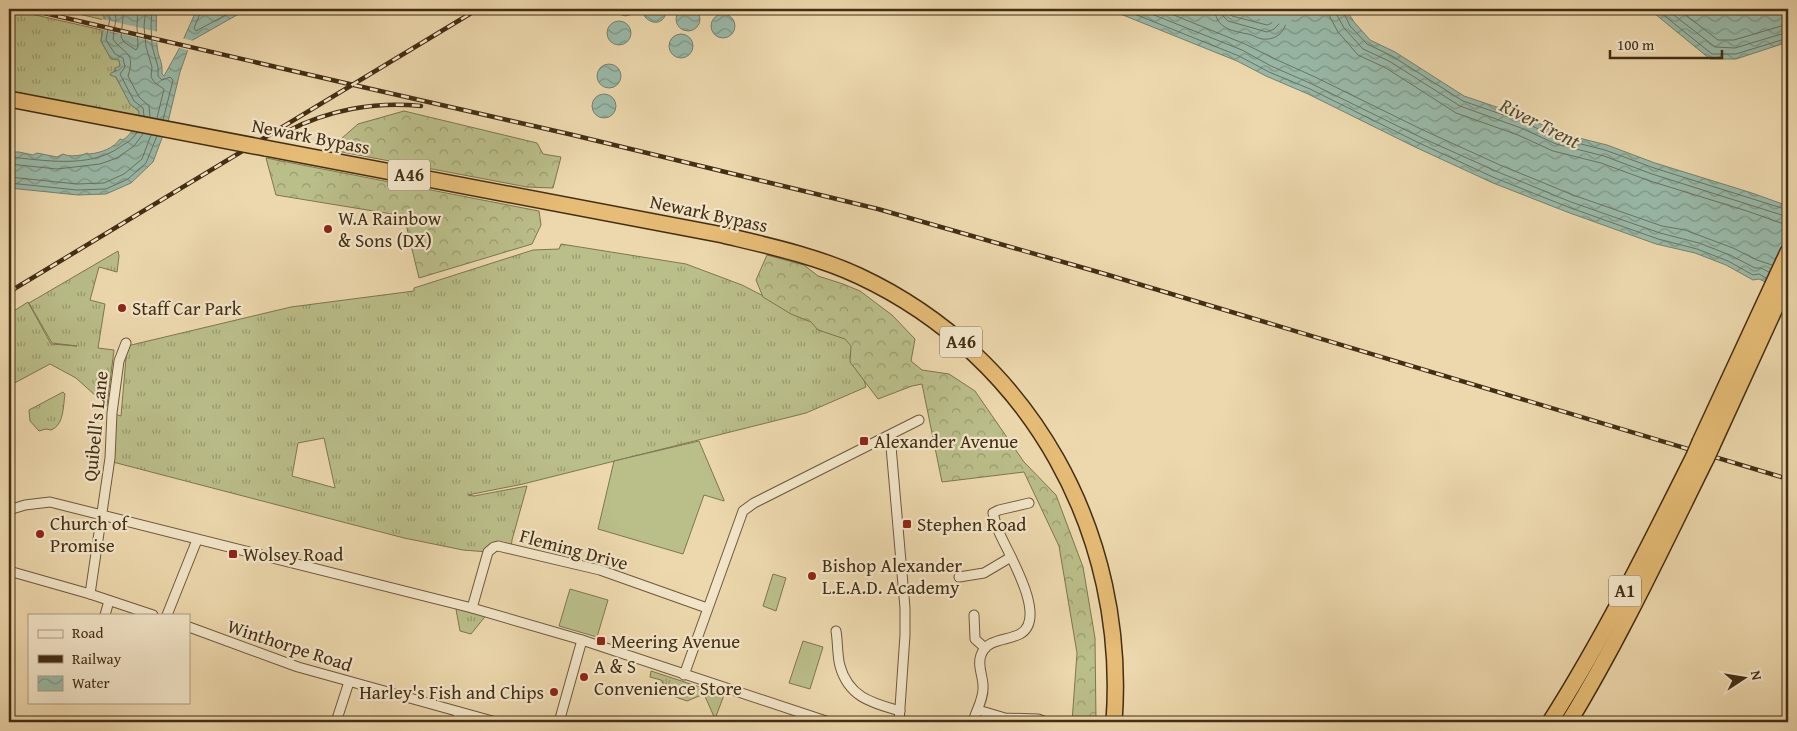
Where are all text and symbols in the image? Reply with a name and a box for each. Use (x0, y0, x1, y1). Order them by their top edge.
scale bar (1610, 28, 1722, 60)
text: 100 m (1617, 34, 1655, 55)
water label: River Trent (1494, 90, 1586, 155)
street label: Newark Bypass (250, 111, 372, 161)
road number: A46 (388, 160, 430, 190)
street label: Newark Bypass (648, 187, 770, 239)
place label: W.A Rainbow & Sons (DX) (338, 204, 442, 254)
marker: W.A Rainbow & Sons (DX) (322, 223, 334, 235)
place label: Staff Car Park (132, 294, 242, 322)
marker: Staff Car Park (116, 302, 128, 314)
road number: A46 (940, 327, 982, 358)
street label: Quibell's Lane (75, 369, 115, 483)
place label: Alexander Avenue (874, 427, 1018, 455)
marker: Alexander Avenue (858, 435, 870, 447)
place label: Church of Promise (50, 509, 130, 559)
place label: Stephen Road (917, 510, 1027, 538)
marker: Stephen Road (901, 518, 913, 530)
street label: Fleming Drive (517, 521, 631, 577)
marker: Church of Promise (34, 528, 46, 540)
place label: Wolsey Road (243, 540, 344, 568)
marker: Wolsey Road (227, 548, 239, 560)
place label: Bishop Alexander L.E.A.D. Academy (822, 551, 962, 601)
marker: Bishop Alexander L.E.A.D. Academy (806, 570, 818, 582)
road number: A1 (1609, 576, 1641, 606)
street label: Winthorpe Road (224, 612, 357, 679)
legend (28, 614, 190, 704)
text: Road (72, 622, 103, 643)
place label: Meering Avenue (611, 627, 740, 655)
marker: Meering Avenue (595, 635, 607, 647)
text: Railway (72, 648, 122, 669)
place label: A & S Convenience Store (594, 652, 742, 702)
north arrow (1720, 654, 1770, 704)
text: N (1746, 669, 1768, 683)
marker: A & S Convenience Store (578, 671, 590, 683)
text: Water (72, 672, 110, 693)
place label: Harley's Fish and Chips (359, 678, 544, 706)
marker: Harley's Fish and Chips (548, 686, 560, 698)

